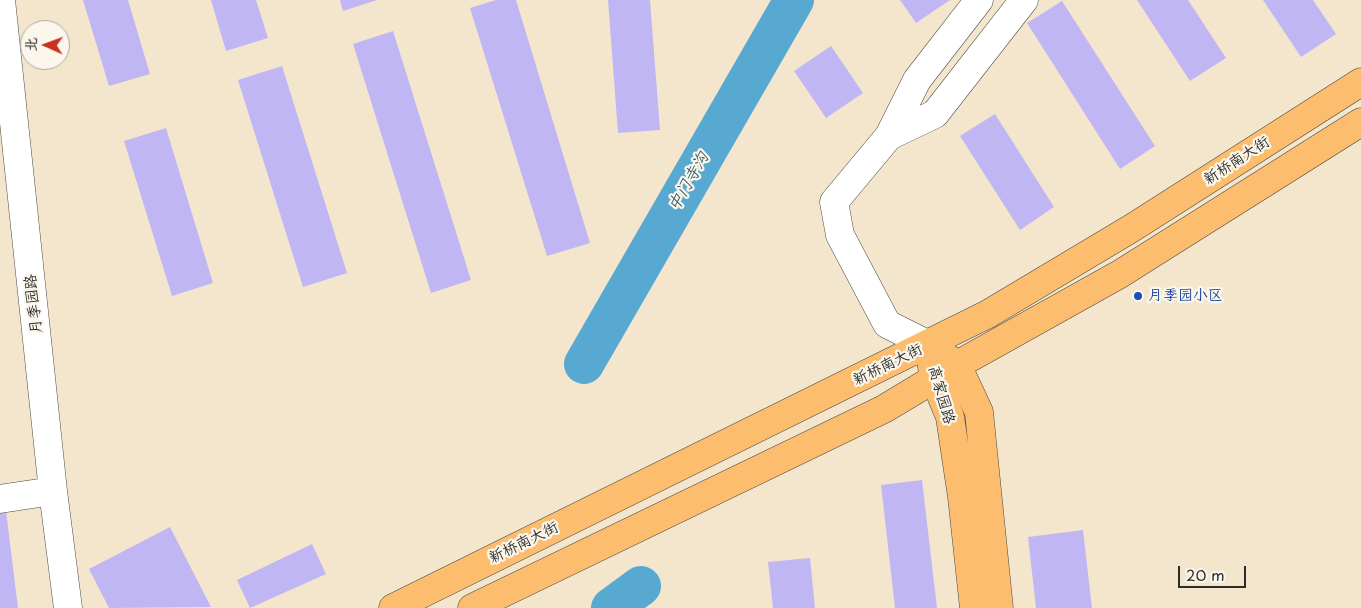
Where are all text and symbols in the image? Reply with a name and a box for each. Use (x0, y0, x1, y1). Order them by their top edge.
north arrow (20, 20, 70, 70)
text: 北 (20, 37, 41, 52)
street label: 新桥南大街 (1201, 133, 1273, 189)
water label: 中门寺沟 (665, 149, 713, 215)
street label: 月季园路 (22, 273, 46, 335)
place label: 月季园小区 (1148, 287, 1223, 305)
marker: 月季园小区 (1132, 290, 1144, 302)
street label: 新桥南大街 (850, 340, 926, 390)
street label: 高家园路 (924, 364, 958, 426)
street label: 新桥南大街 (486, 518, 562, 568)
scale bar (1181, 556, 1248, 588)
text: 20 m (1186, 563, 1225, 586)

